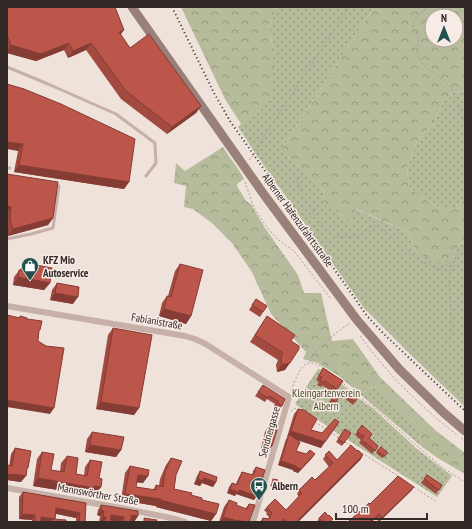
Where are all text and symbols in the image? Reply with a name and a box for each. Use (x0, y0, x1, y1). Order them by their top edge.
north arrow (424, 8, 464, 48)
text: N (441, 11, 447, 25)
street label: Alberner Hafenzufahrtsstraße (259, 171, 337, 270)
place label: KFZ Mio Autoservice (42, 253, 89, 280)
shop icon: KFZ Mio Autoservice (20, 256, 40, 281)
street label: Fabianistraße (130, 310, 184, 332)
park label: Kleingartenverein Albern (292, 386, 360, 413)
street label: Sendnergasse (255, 404, 283, 459)
bus stop icon: Albern (249, 476, 269, 501)
place label: Albern (271, 479, 298, 493)
street label: Mannswörther Straße (56, 480, 140, 508)
scale bar (336, 495, 427, 521)
text: 100 m (342, 501, 369, 516)

